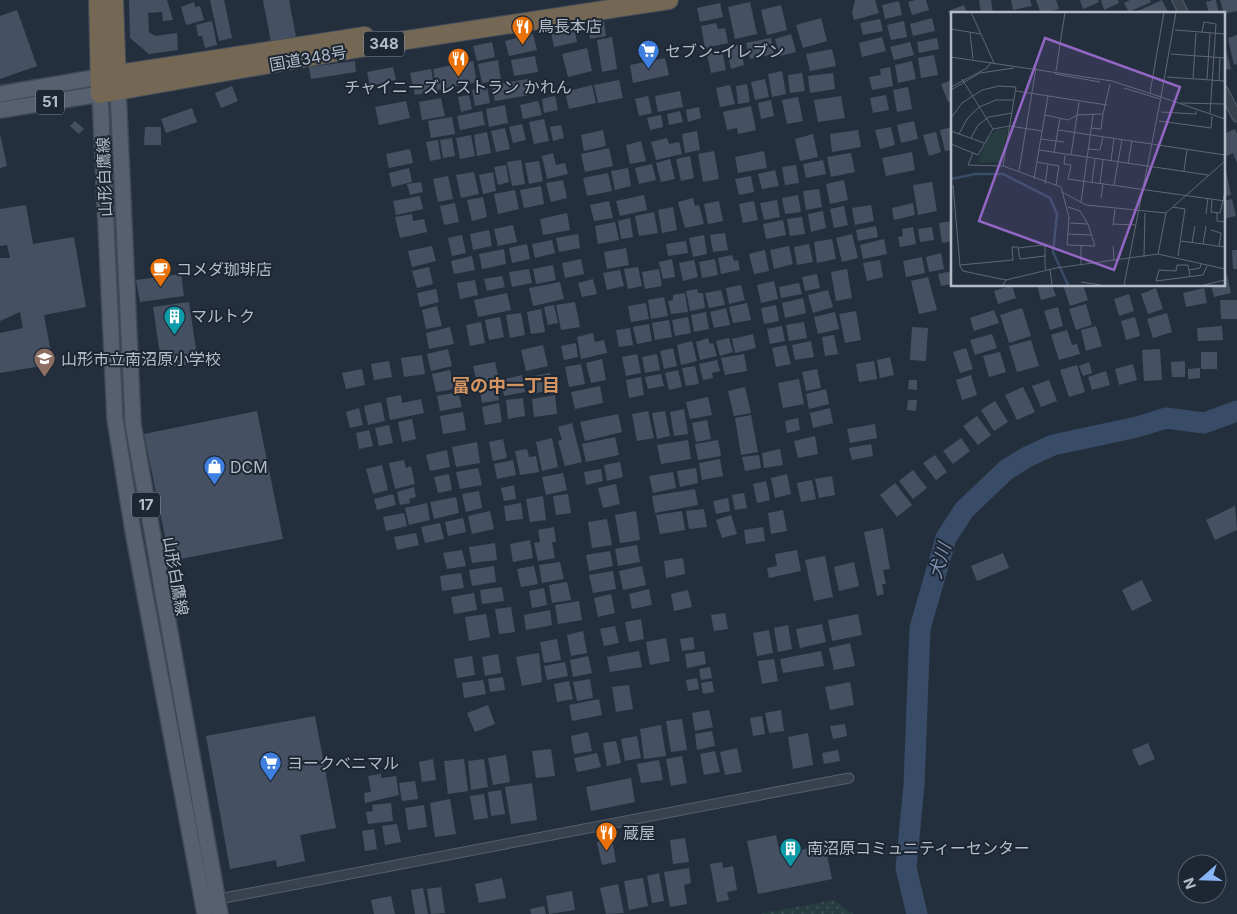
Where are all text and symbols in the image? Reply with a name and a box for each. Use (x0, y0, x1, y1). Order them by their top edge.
inset map (951, 12, 1224, 286)
restaurant icon: 鳥長本店 (510, 14, 534, 45)
place label: 鳥長本店 (538, 16, 602, 36)
road number: 348 (364, 32, 404, 56)
supermarket icon: セブン-イレブン (637, 39, 661, 70)
street label: 国道348号 (268, 41, 348, 75)
place label: セブン-イレブン (665, 41, 784, 61)
restaurant icon: チャイニーズレストラン かれん (446, 46, 470, 77)
place label: チャイニーズレストラン かれん (344, 77, 572, 97)
road number: 51 (36, 90, 64, 114)
street label: 山形白鷹線 (93, 137, 115, 217)
cafe icon: コメダ珈琲店 (148, 257, 172, 288)
place label: コメダ珈琲店 (176, 259, 272, 279)
building icon: マルトク (163, 304, 187, 335)
place label: マルトク (191, 306, 255, 326)
school or university icon: 山形市立南沼原小学校 (33, 347, 57, 378)
place label: 山形市立南沼原小学校 (61, 349, 221, 369)
district label: 富の中一丁目 (452, 375, 560, 396)
shop icon: DCM (202, 455, 226, 486)
place label: DCM (230, 457, 268, 477)
road number: 17 (132, 492, 160, 518)
street label: 山形白鷹線 (159, 535, 193, 617)
water label: 犬川 (924, 539, 955, 581)
supermarket icon: ヨークベニマル (259, 751, 283, 782)
place label: ヨークベニマル (287, 753, 399, 773)
restaurant icon: 蔵屋 (595, 821, 619, 852)
place label: 蔵屋 (623, 823, 655, 843)
building icon: 南沼原コミュニティーセンター (779, 836, 803, 867)
place label: 南沼原コミュニティーセンター (807, 838, 1030, 858)
north arrow (1177, 854, 1227, 904)
text: N (1180, 876, 1199, 892)

